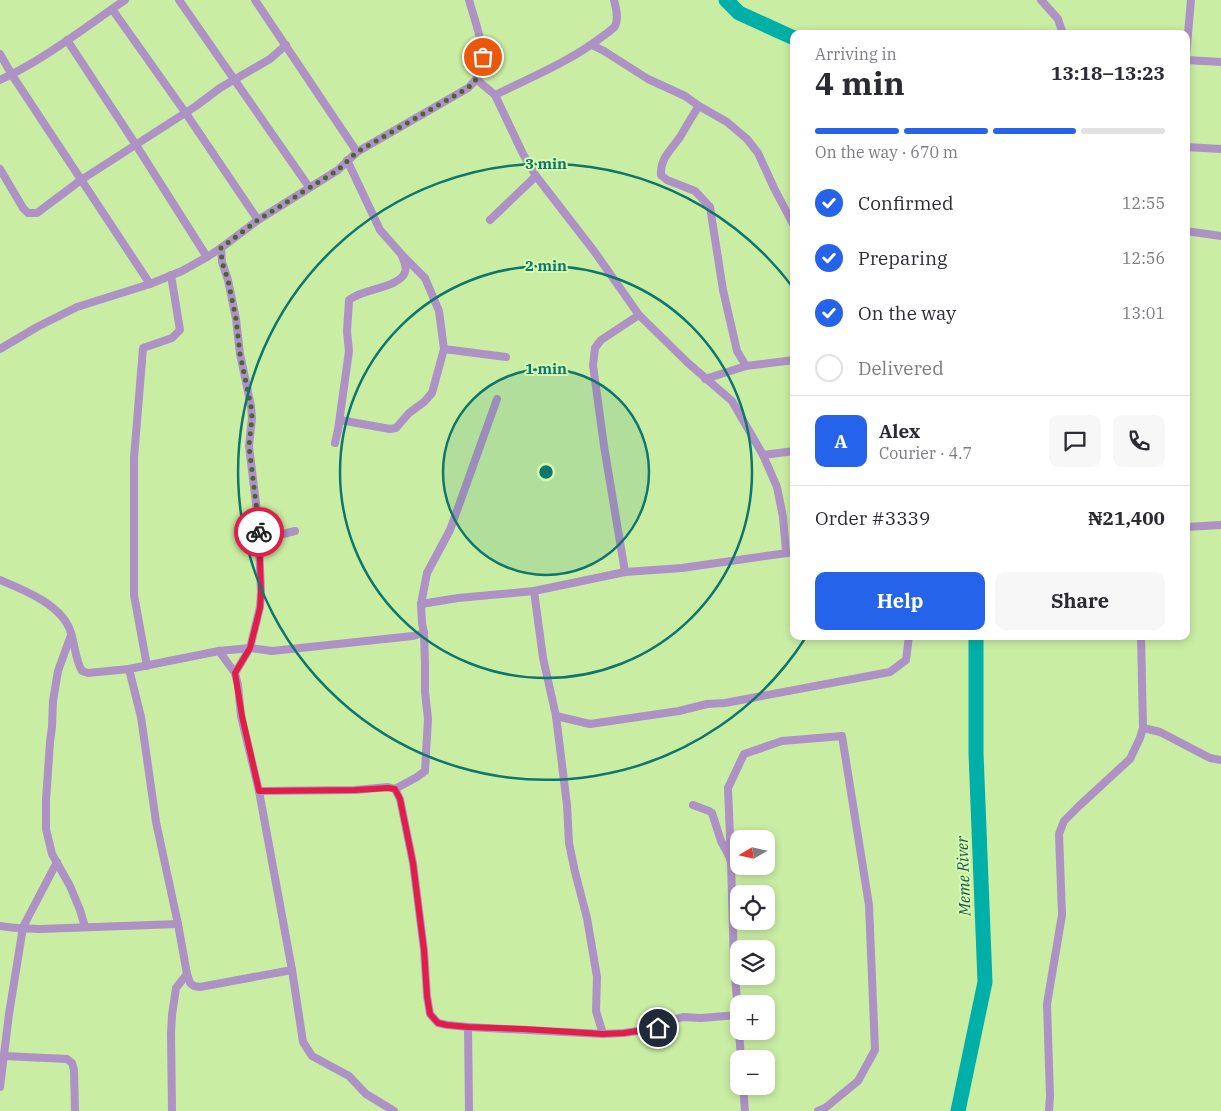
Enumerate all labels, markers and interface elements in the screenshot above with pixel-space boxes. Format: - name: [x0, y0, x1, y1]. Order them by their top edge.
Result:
- pin: [462, 36, 504, 78]
- icon: bag: [469, 43, 497, 71]
- text: Arriving in: [815, 44, 897, 64]
- text: 13:18–13:23: [1051, 61, 1165, 85]
- text: 4 min: [815, 62, 905, 104]
- text: On the way · 670 m: [815, 142, 958, 162]
- text: 3 min: [525, 154, 567, 173]
- icon: check: [815, 189, 843, 217]
- text: Confirmed: [858, 191, 953, 215]
- text: 12:55: [1122, 193, 1165, 213]
- icon: check: [815, 244, 843, 272]
- text: Preparing: [858, 246, 947, 270]
- text: 12:56: [1122, 248, 1165, 268]
- text: 2 min: [525, 256, 567, 275]
- icon: check: [815, 299, 843, 327]
- text: On the way: [858, 301, 956, 325]
- text: 13:01: [1122, 303, 1165, 323]
- text: Delivered: [858, 356, 944, 380]
- text: 1 min: [525, 359, 567, 378]
- button: chat: [1049, 415, 1101, 467]
- button: phone: [1113, 415, 1165, 467]
- text: Alex: [879, 419, 920, 443]
- text: A: [834, 429, 848, 453]
- text: Courier · 4.7: [879, 443, 972, 463]
- centre of rings: [537, 463, 555, 481]
- text: Order #3339: [815, 506, 930, 530]
- text: ₦21,400: [1088, 506, 1165, 530]
- courier: [234, 507, 284, 557]
- icon: bike: [245, 518, 273, 546]
- button: Help: [815, 572, 985, 630]
- button: Share: [995, 572, 1165, 630]
- north arrow: [730, 830, 775, 875]
- map controls: [730, 830, 775, 1095]
- water label: Meme River: [952, 835, 974, 917]
- button: locate: [730, 885, 775, 930]
- button: layers: [730, 940, 775, 985]
- button: +: [730, 995, 775, 1040]
- pin: [637, 1007, 679, 1049]
- icon: home: [644, 1014, 672, 1042]
- button: −: [730, 1050, 775, 1095]

